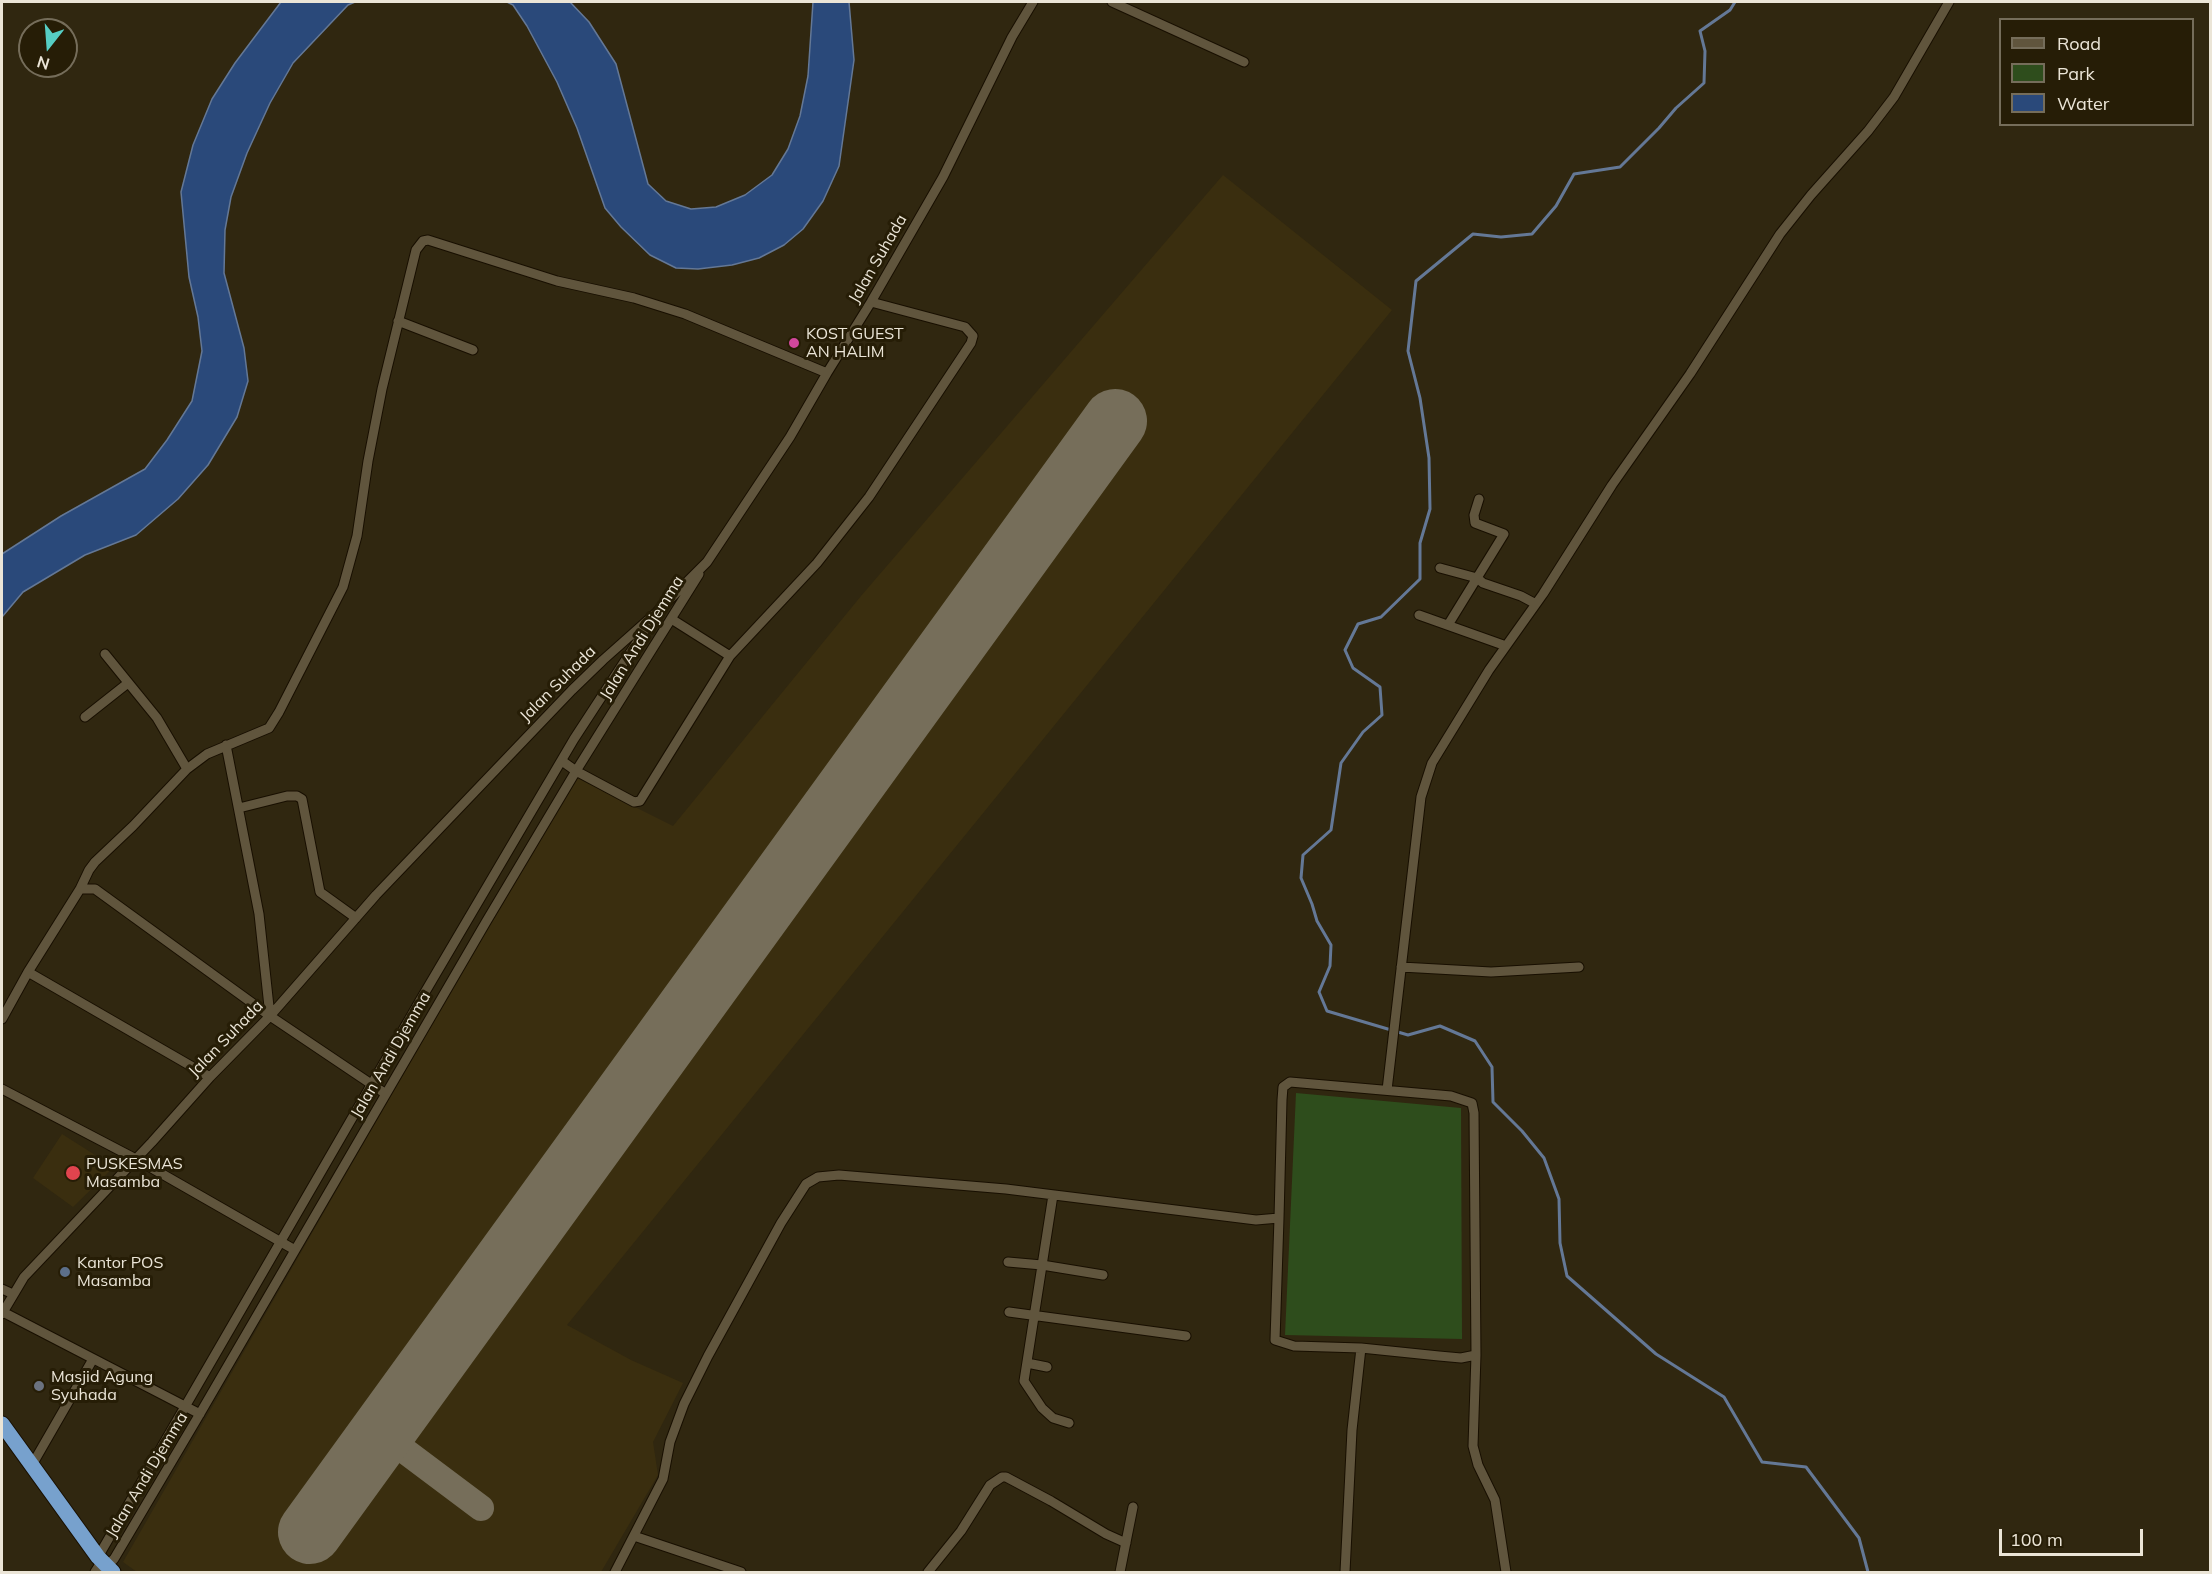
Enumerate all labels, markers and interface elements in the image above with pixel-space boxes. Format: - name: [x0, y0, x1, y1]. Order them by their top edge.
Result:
- north arrow: [18, 18, 78, 78]
- legend: [1999, 18, 2194, 126]
- text: Road: [2057, 32, 2101, 55]
- text: N: [35, 52, 52, 75]
- text: Park: [2057, 62, 2095, 85]
- text: Water: [2057, 92, 2109, 115]
- street label: Jalan Suhada: [845, 211, 911, 307]
- place label: KOST GUEST AN HALIM: [806, 324, 904, 362]
- marker: KOST GUEST AN HALIM: [787, 336, 801, 350]
- street label: Jalan Andi Djemma: [596, 572, 688, 704]
- street label: Jalan Suhada: [516, 642, 600, 726]
- street label: Jalan Andi Djemma: [347, 988, 435, 1122]
- street label: Jalan Suhada: [185, 997, 267, 1081]
- place label: PUSKESMAS Masamba: [86, 1154, 183, 1192]
- marker: PUSKESMAS Masamba: [64, 1164, 82, 1182]
- place label: Kantor POS Masamba: [77, 1253, 163, 1291]
- marker: Kantor POS Masamba: [58, 1265, 72, 1279]
- place label: Masjid Agung Syuhada: [51, 1367, 153, 1405]
- marker: Masjid Agung Syuhada: [32, 1379, 46, 1393]
- street label: Jalan Andi Djemma: [102, 1409, 192, 1541]
- scale bar: [2002, 1517, 2146, 1555]
- text: 100 m: [2010, 1528, 2063, 1551]

